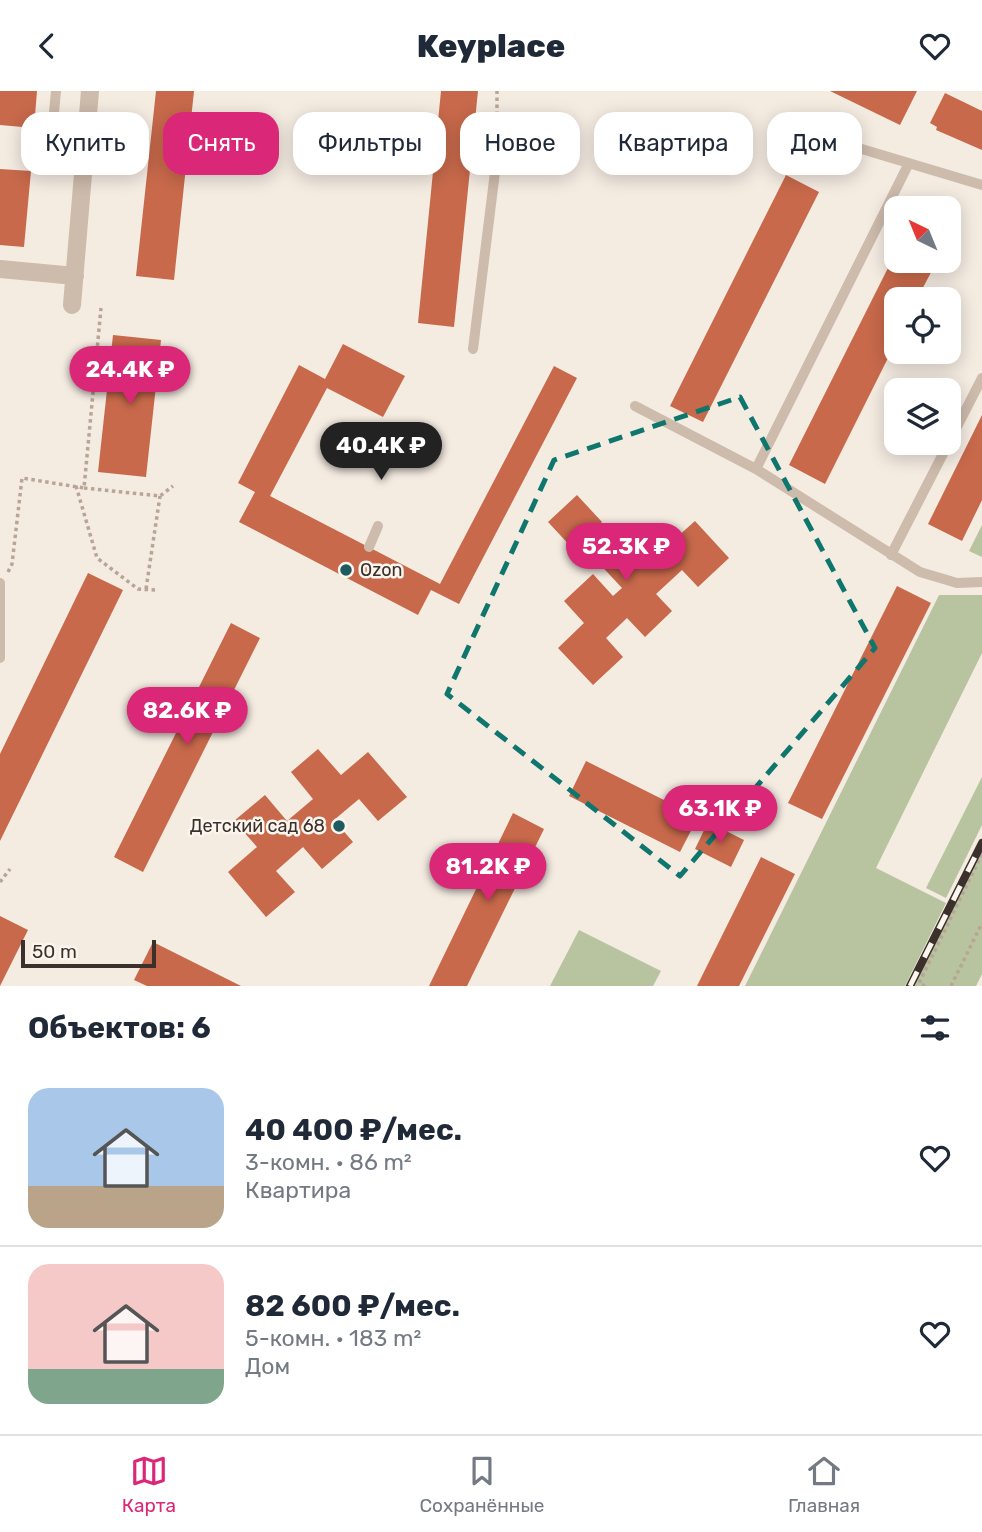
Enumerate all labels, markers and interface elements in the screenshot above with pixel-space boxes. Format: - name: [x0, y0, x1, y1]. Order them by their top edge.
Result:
- icon: back: [28, 27, 66, 65]
- text: Keyplace: [417, 27, 565, 65]
- icon: heart: [916, 27, 954, 65]
- chip: Купить: [21, 112, 149, 175]
- chip: Снять: [163, 112, 279, 175]
- chip: Фильтры: [293, 112, 446, 175]
- chip: Новое: [460, 112, 580, 175]
- chip: Квартира: [594, 112, 753, 175]
- chip: Дом: [767, 112, 862, 175]
- north arrow: [884, 196, 961, 273]
- map controls: [884, 196, 961, 455]
- button: locate: [884, 287, 961, 364]
- pin: 24.4K ₽: [65, 347, 195, 406]
- text: 24.4K ₽: [85, 355, 175, 383]
- button: layers: [884, 378, 961, 455]
- pin: 40.4K ₽: [316, 423, 446, 482]
- text: 40.4K ₽: [336, 431, 426, 459]
- pin: 52.3K ₽: [561, 524, 691, 583]
- text: 52.3K ₽: [582, 532, 670, 560]
- place label: Ozon: [360, 559, 402, 581]
- marker: Ozon: [338, 562, 354, 578]
- pin: 82.6K ₽: [122, 687, 252, 747]
- text: 82.6K ₽: [143, 696, 231, 724]
- pin: 63.1K ₽: [655, 785, 785, 845]
- text: 63.1K ₽: [678, 794, 762, 822]
- place label: Детский сад 68: [190, 815, 325, 837]
- marker: Детский сад 68: [331, 818, 347, 834]
- pin: 81.2K ₽: [423, 843, 553, 903]
- text: 81.2K ₽: [445, 852, 531, 880]
- scale bar: [21, 937, 156, 969]
- text: 50 m: [32, 940, 77, 963]
- icon: filters: [916, 1009, 954, 1047]
- text: Объектов: 6: [28, 1010, 211, 1046]
- text: 40 400 ₽/мес.: [245, 1112, 462, 1148]
- icon: home: [84, 1116, 168, 1200]
- icon: heart: [916, 1139, 954, 1177]
- text: 3-комн. · 86 m²: [245, 1148, 412, 1176]
- text: Квартира: [245, 1176, 351, 1204]
- text: 82 600 ₽/мес.: [245, 1288, 460, 1324]
- icon: home: [84, 1292, 168, 1376]
- icon: heart: [916, 1315, 954, 1353]
- text: 5-комн. · 183 m²: [245, 1324, 421, 1352]
- text: Дом: [245, 1352, 290, 1380]
- tab: Карта: [122, 1452, 176, 1517]
- tab: Сохранённые: [419, 1452, 544, 1517]
- tab: Главная: [788, 1452, 860, 1517]

